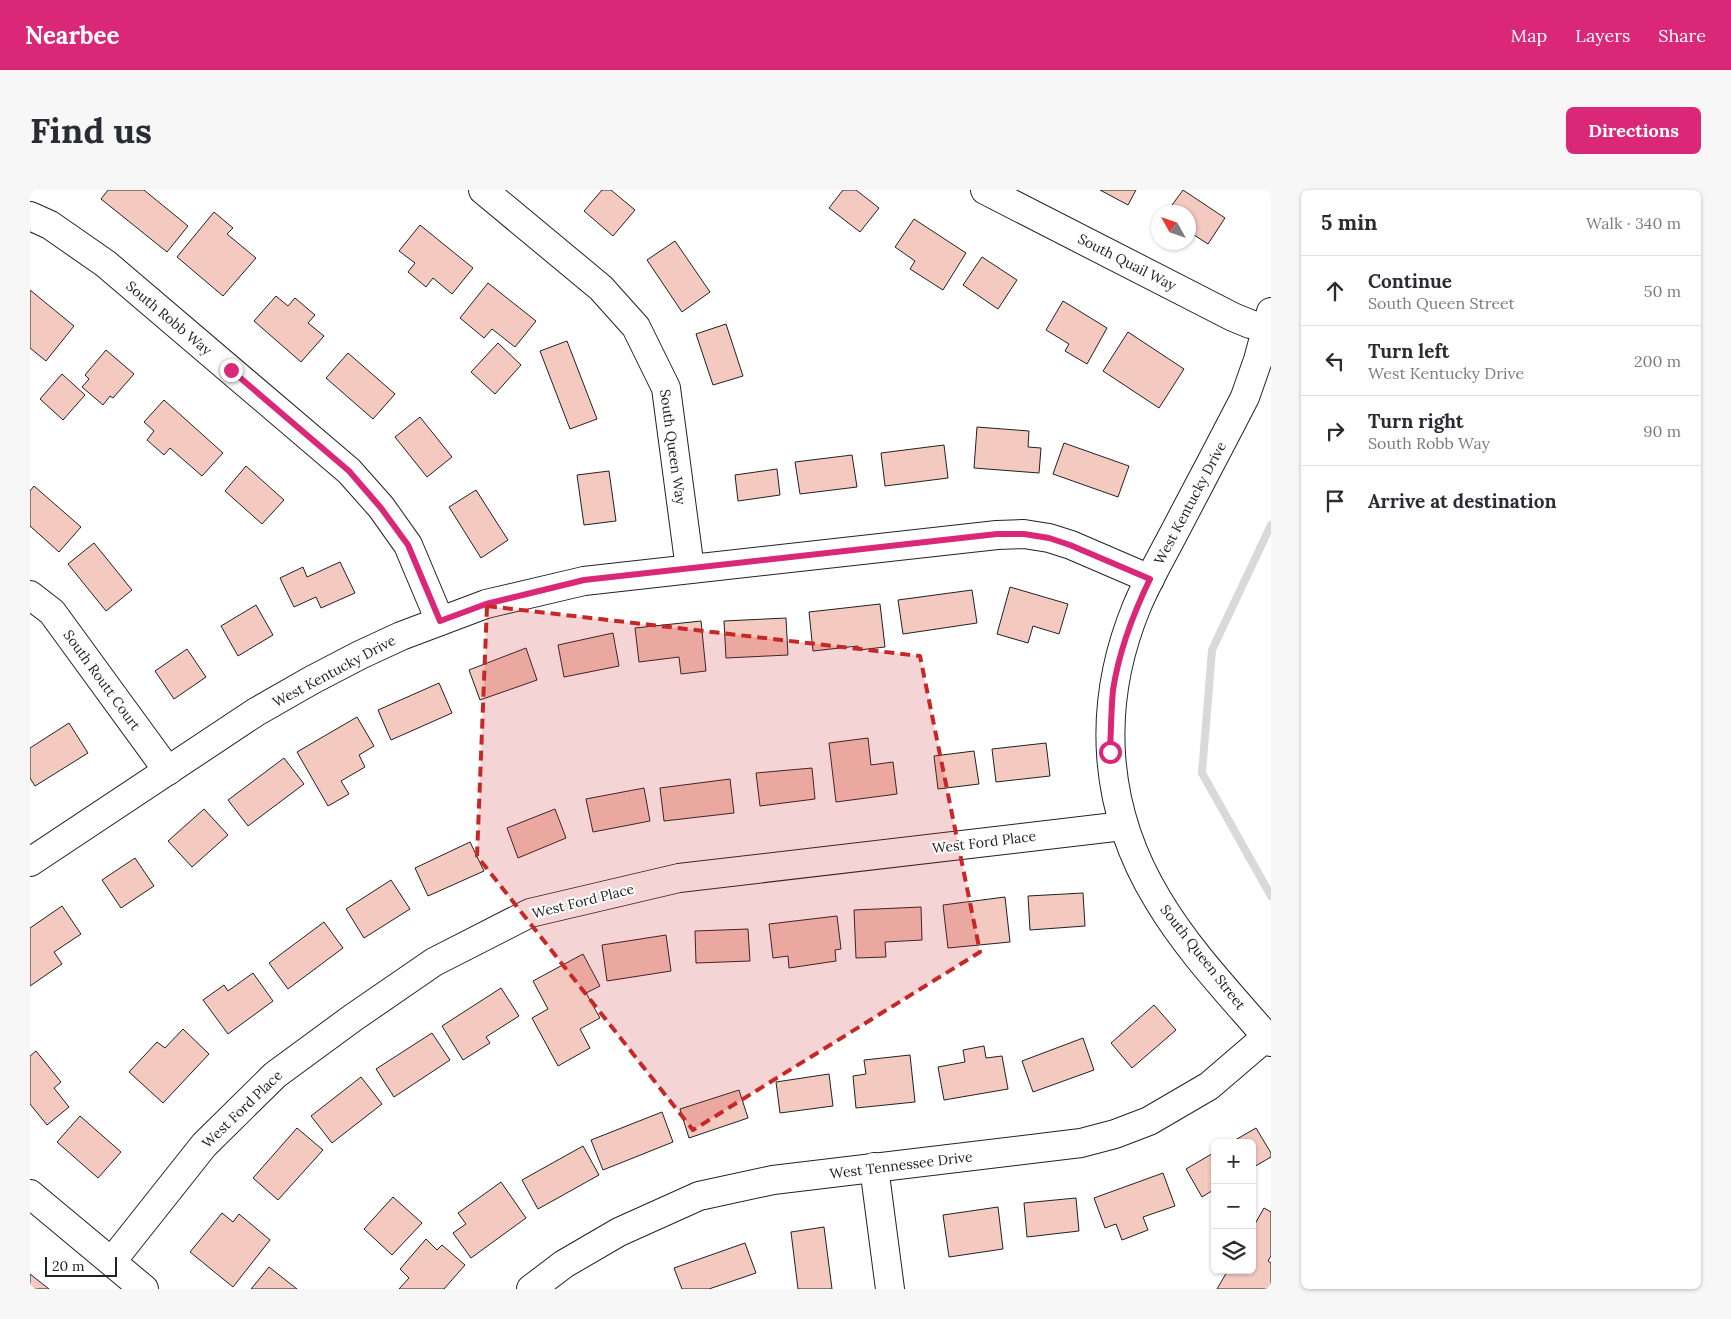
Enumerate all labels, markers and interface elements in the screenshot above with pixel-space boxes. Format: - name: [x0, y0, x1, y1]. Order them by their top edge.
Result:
- text: Nearbee: [25, 20, 119, 51]
- text: Map: [1511, 24, 1547, 47]
- text: Layers: [1575, 24, 1630, 47]
- text: Share: [1658, 24, 1706, 47]
- button: Directions: [1566, 107, 1701, 154]
- text: Find us: [30, 108, 152, 153]
- north arrow: [1151, 205, 1196, 250]
- text: 5 min: [1321, 209, 1377, 236]
- text: Walk · 340 m: [1586, 213, 1681, 233]
- street label: South Quail Way: [1075, 229, 1180, 295]
- text: Continue: [1368, 269, 1452, 293]
- street label: South Robb Way: [122, 277, 216, 360]
- icon: ahead: [1321, 277, 1349, 305]
- text: 50 m: [1644, 281, 1681, 301]
- text: South Queen Street: [1368, 293, 1515, 313]
- text: Turn left: [1368, 339, 1449, 363]
- icon: left: [1321, 347, 1349, 375]
- text: 200 m: [1634, 351, 1681, 371]
- route end: [220, 359, 243, 382]
- text: West Kentucky Drive: [1368, 363, 1524, 383]
- street label: South Queen Way: [656, 388, 690, 507]
- text: Turn right: [1368, 409, 1464, 433]
- icon: right: [1321, 417, 1349, 445]
- text: 90 m: [1643, 421, 1681, 441]
- text: South Robb Way: [1368, 433, 1490, 453]
- street label: West Kentucky Drive: [1150, 438, 1230, 568]
- icon: arrive: [1321, 487, 1349, 515]
- text: Arrive at destination: [1368, 489, 1557, 513]
- street label: South Routt Court: [60, 626, 145, 734]
- street label: West Kentucky Drive: [269, 631, 399, 711]
- route start: [1099, 741, 1122, 764]
- street label: West Ford Place: [931, 827, 1037, 857]
- street label: West Ford Place: [530, 880, 636, 922]
- street label: South Queen Street: [1156, 901, 1250, 1014]
- street label: West Ford Place: [198, 1066, 286, 1152]
- map controls: [1211, 1139, 1256, 1274]
- button: +: [1211, 1139, 1256, 1184]
- street label: West Tennessee Drive: [829, 1147, 974, 1183]
- button: −: [1211, 1184, 1256, 1229]
- button: layers: [1211, 1229, 1256, 1274]
- scale bar: [45, 1254, 118, 1277]
- text: 20 m: [52, 1257, 84, 1275]

